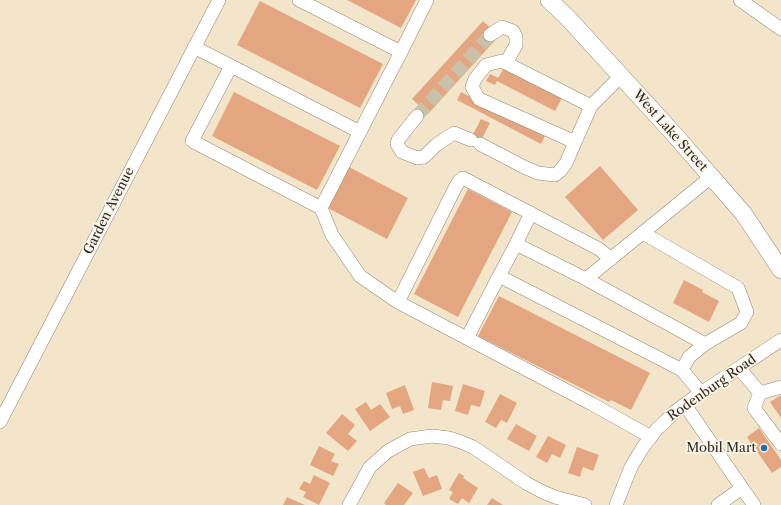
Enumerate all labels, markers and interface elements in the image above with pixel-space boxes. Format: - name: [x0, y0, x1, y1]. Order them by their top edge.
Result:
- street label: West Lake Street: [629, 87, 711, 175]
- street label: Garden Avenue: [80, 165, 138, 257]
- street label: Rodenburg Road: [665, 352, 759, 424]
- place label: Mobil Mart: [686, 440, 756, 456]
- marker: Mobil Mart: [759, 443, 769, 453]

